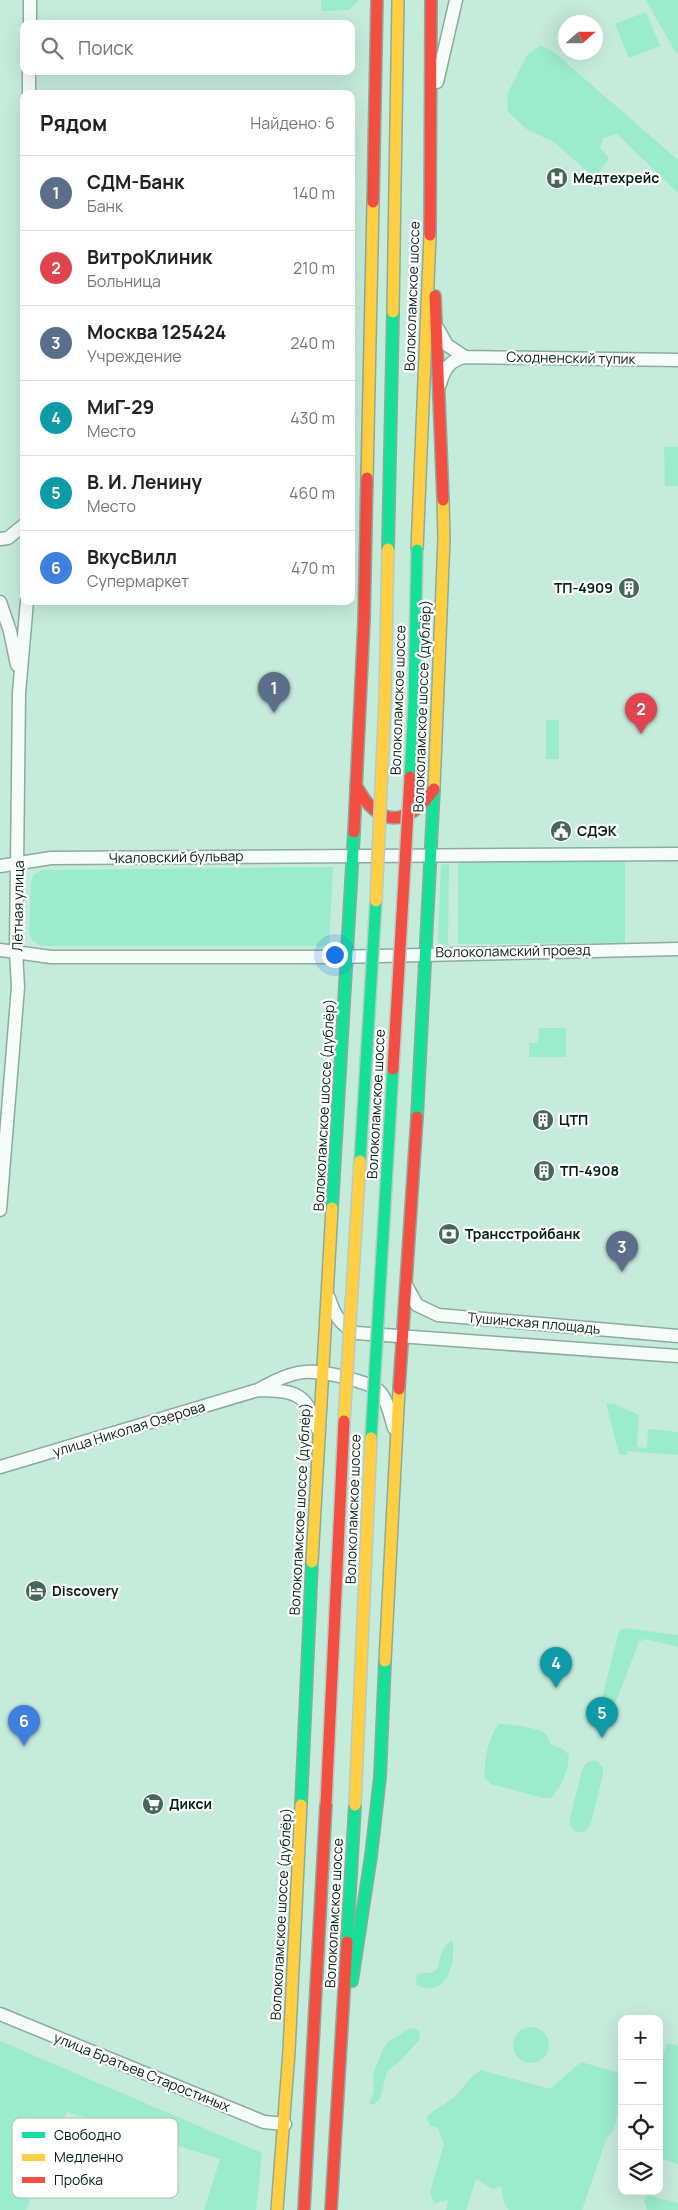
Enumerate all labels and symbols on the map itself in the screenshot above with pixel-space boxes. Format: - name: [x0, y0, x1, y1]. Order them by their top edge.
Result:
- north arrow: [558, 15, 603, 60]
- hospital icon: Медтехрейс: [545, 166, 569, 190]
- place label: Медтехрейс: [573, 168, 659, 187]
- street label: Волоколамское шоссе: [399, 221, 424, 371]
- street label: Сходненский тупик: [506, 347, 637, 368]
- building icon: ТП-4909: [617, 576, 641, 600]
- place label: ТП-4909: [554, 578, 613, 597]
- street label: Волоколамское шоссе (дублёр): [408, 599, 435, 813]
- street label: Волоколамское шоссе: [385, 625, 410, 775]
- pin: 1: [258, 672, 290, 713]
- pin: 2: [625, 693, 657, 734]
- public building icon: СДЭК: [549, 819, 573, 843]
- place label: СДЭК: [577, 821, 618, 840]
- street label: Чкаловский бульвар: [108, 846, 244, 867]
- street label: Лётная улица: [7, 860, 28, 952]
- street label: Волоколамский проезд: [435, 940, 591, 961]
- your location: [322, 942, 348, 968]
- street label: Волоколамское шоссе (дублёр): [308, 998, 339, 1212]
- street label: Волоколамское шоссе: [362, 1029, 389, 1179]
- building icon: ЦТП: [531, 1108, 555, 1132]
- place label: ЦТП: [559, 1110, 588, 1129]
- building icon: ТП-4908: [532, 1159, 556, 1183]
- place label: ТП-4908: [560, 1161, 619, 1180]
- bank icon: Трансстройбанк: [437, 1222, 461, 1246]
- place label: Трансстройбанк: [465, 1224, 580, 1243]
- pin: 3: [606, 1231, 638, 1272]
- street label: Тушинская площадь: [467, 1307, 601, 1338]
- street label: улица Николая Озерова: [50, 1396, 207, 1461]
- street label: Волоколамское шоссе (дублёр): [284, 1402, 315, 1616]
- street label: Волоколамское шоссе: [340, 1434, 365, 1584]
- hotel icon: Discovery: [24, 1579, 48, 1603]
- place label: Discovery: [52, 1581, 119, 1600]
- pin: 4: [540, 1647, 572, 1688]
- pin: 5: [586, 1697, 618, 1738]
- pin: 6: [8, 1705, 40, 1746]
- supermarket icon: Дикси: [141, 1792, 165, 1816]
- place label: Дикси: [169, 1794, 212, 1813]
- street label: Волоколамское шоссе (дублёр): [265, 1807, 296, 2021]
- street label: Волоколамское шоссе: [320, 1838, 347, 1988]
- street label: улица Братьев Старостиных: [51, 2027, 234, 2116]
- legend: [12, 2118, 178, 2198]
- text: Свободно: [54, 2125, 121, 2144]
- text: Медленно: [54, 2147, 123, 2166]
- text: Пробка: [54, 2170, 103, 2189]

